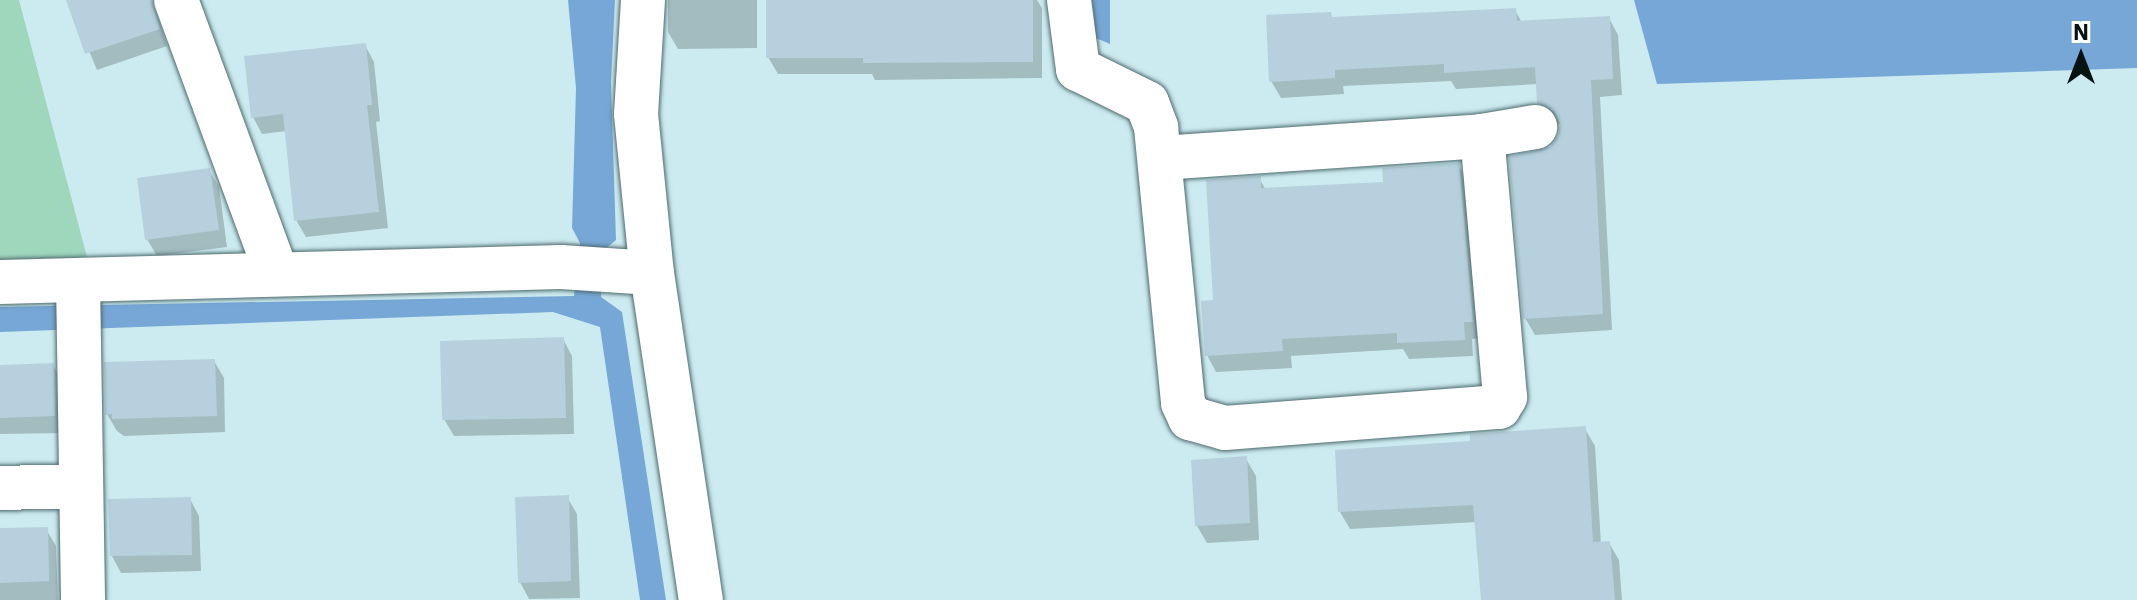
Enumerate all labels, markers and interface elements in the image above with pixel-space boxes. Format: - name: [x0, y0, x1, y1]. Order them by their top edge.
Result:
- north arrow: [2041, 16, 2121, 96]
- text: N: [2073, 17, 2089, 46]

